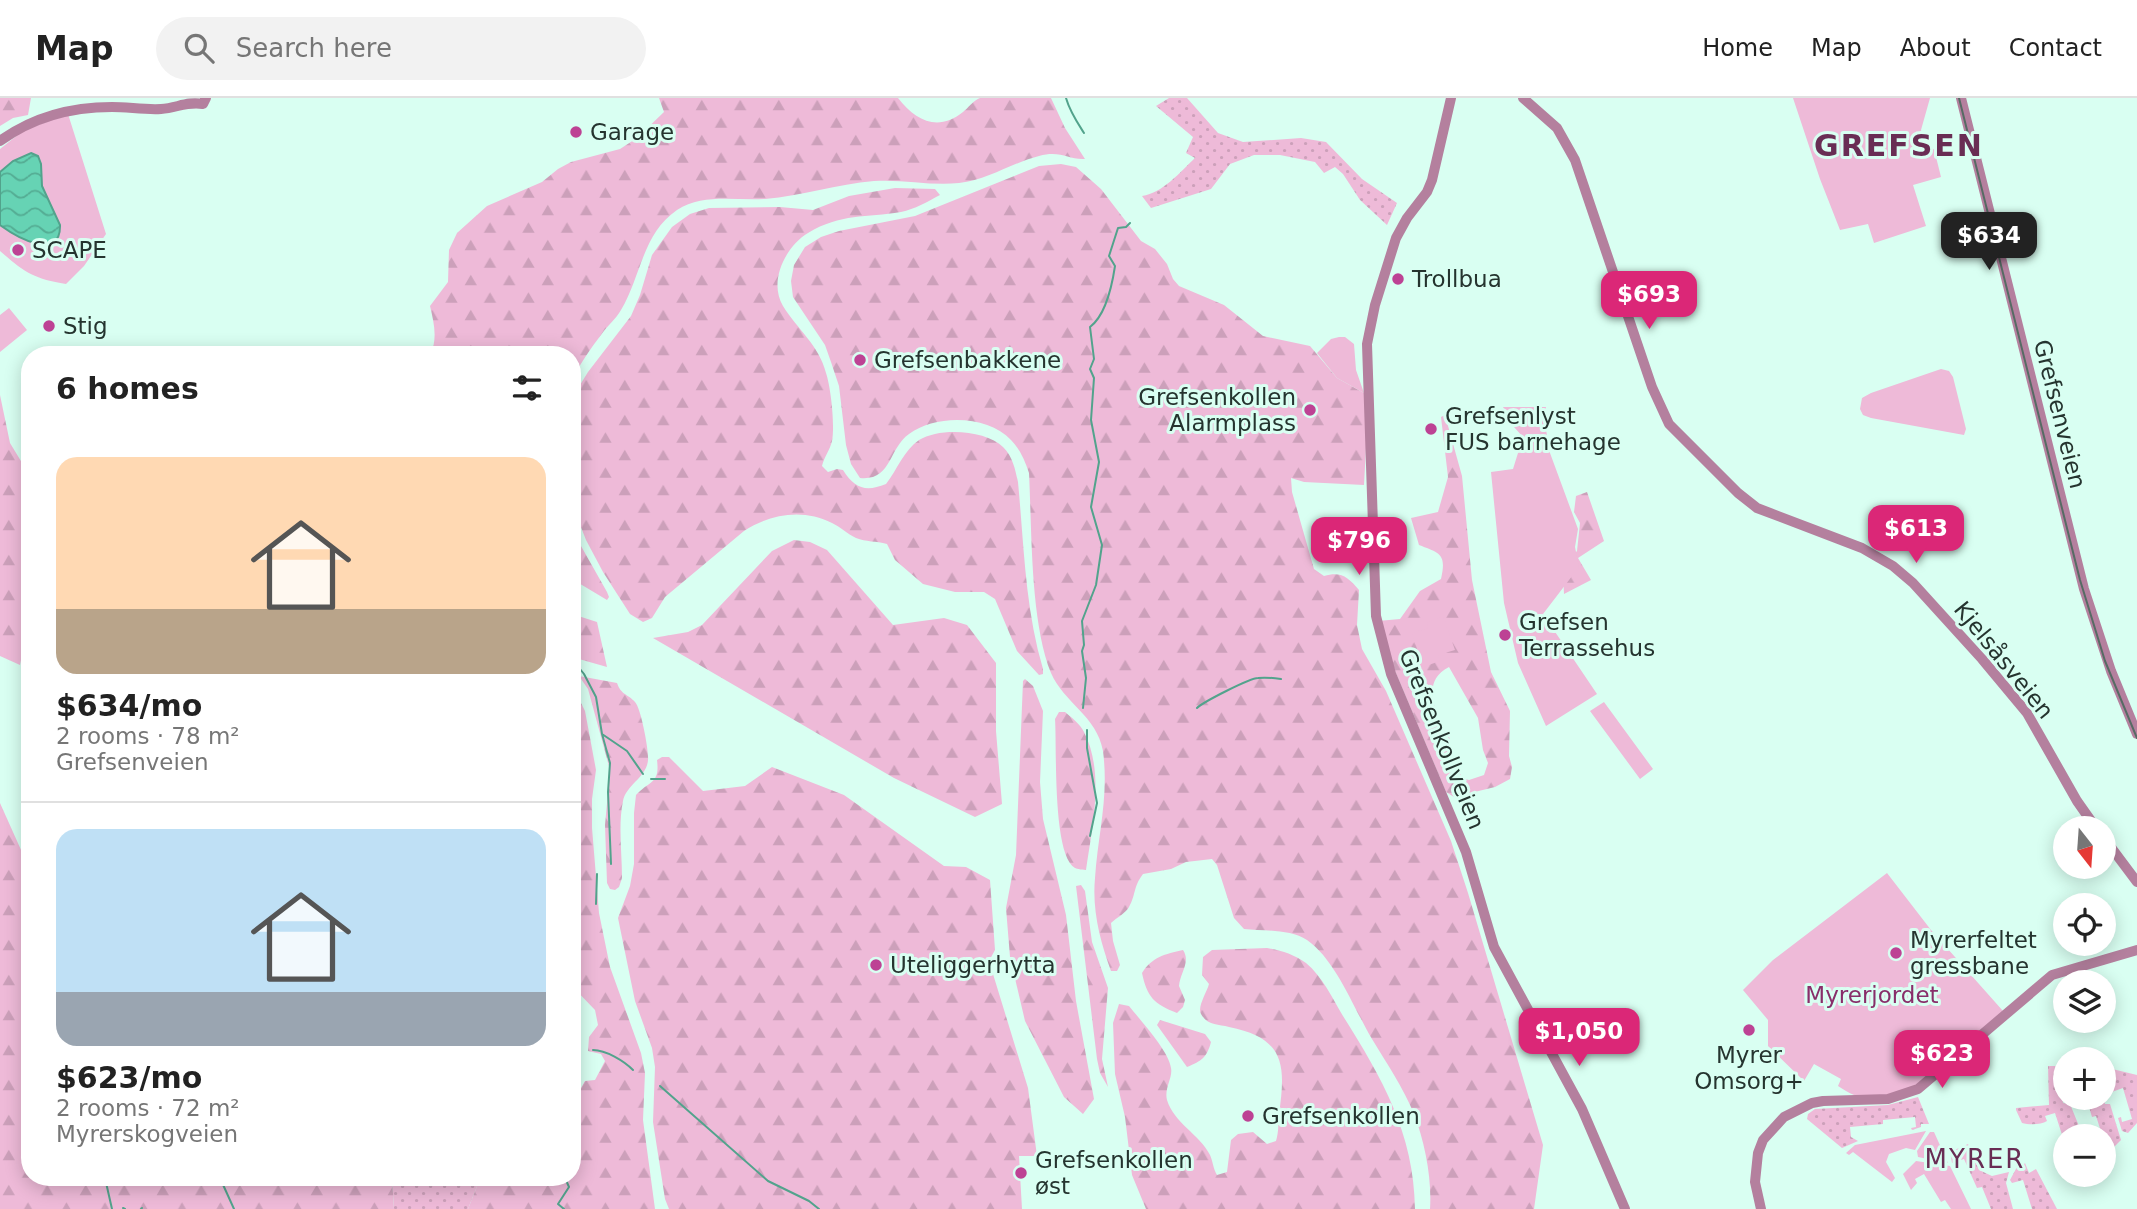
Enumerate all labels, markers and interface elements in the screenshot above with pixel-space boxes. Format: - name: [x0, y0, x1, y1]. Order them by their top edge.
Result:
- search box: [156, 17, 646, 80]
- text: Map: [35, 29, 114, 68]
- icon: search: [180, 29, 218, 67]
- text: Search here: [236, 33, 392, 63]
- text: Home: [1702, 34, 1773, 62]
- text: Map: [1811, 34, 1862, 62]
- text: About: [1900, 34, 1971, 62]
- text: Contact: [2009, 34, 2102, 62]
- place label: Garage: [590, 119, 674, 145]
- marker: Garage: [568, 124, 584, 140]
- district label: GREFSEN: [1814, 128, 1984, 163]
- pin: $634: [1948, 212, 2030, 272]
- text: $634: [1957, 222, 2021, 248]
- place label: SCAPE: [32, 237, 107, 263]
- marker: SCAPE: [10, 242, 26, 258]
- place label: Trollbua: [1411, 266, 1502, 292]
- marker: Trollbua: [1390, 271, 1406, 287]
- pin: $693: [1608, 272, 1690, 331]
- text: $693: [1617, 281, 1681, 307]
- place label: Stig: [63, 313, 108, 339]
- marker: Stig: [41, 318, 57, 334]
- street label: Grefsenveien: [2029, 337, 2091, 491]
- place label: Grefsenbakkene: [874, 347, 1061, 373]
- marker: Grefsenbakkene: [852, 352, 868, 368]
- icon: filters: [508, 369, 546, 407]
- text: 6 homes: [56, 371, 199, 406]
- place label: Grefsenkollen Alarmplass: [1138, 384, 1296, 436]
- marker: Grefsenkollen Alarmplass: [1302, 402, 1318, 418]
- place label: Grefsenlyst FUS barnehage: [1445, 403, 1621, 455]
- marker: Grefsenlyst FUS barnehage: [1423, 421, 1439, 437]
- icon: home: [238, 502, 364, 628]
- pin: $613: [1875, 505, 1957, 565]
- text: $613: [1884, 515, 1948, 541]
- pin: $796: [1318, 518, 1400, 577]
- text: $796: [1327, 527, 1391, 553]
- street label: Kjelsåsveien: [1949, 596, 2060, 724]
- place label: Grefsen Terrassehus: [1518, 609, 1655, 661]
- marker: Grefsen Terrassehus: [1497, 627, 1513, 643]
- street label: Grefsenkollveien: [1394, 645, 1490, 833]
- text: $634/mo: [56, 688, 202, 723]
- text: 2 rooms · 78 m²: [56, 723, 240, 749]
- text: Grefsenveien: [56, 749, 209, 775]
- north arrow: [2053, 816, 2116, 878]
- map controls: [2053, 816, 2116, 1187]
- icon: home: [238, 874, 364, 1000]
- button: locate: [2053, 893, 2116, 956]
- place label: Myrerfeltet gressbane: [1910, 927, 2037, 979]
- marker: Myrerfeltet gressbane: [1888, 945, 1904, 961]
- place label: Uteliggerhytta: [890, 952, 1056, 978]
- marker: Uteliggerhytta: [868, 957, 884, 973]
- button: layers: [2053, 970, 2116, 1033]
- park label: Myrerjordet: [1805, 982, 1939, 1008]
- pin: $1,050: [1522, 1009, 1636, 1068]
- text: $1,050: [1535, 1018, 1623, 1044]
- marker: Myrer Omsorg+: [1741, 1022, 1757, 1038]
- pin: $623: [1901, 1030, 1983, 1090]
- text: $623: [1910, 1040, 1974, 1066]
- place label: Myrer Omsorg+: [1694, 1042, 1804, 1094]
- button: +: [2053, 1047, 2116, 1110]
- text: $623/mo: [56, 1060, 202, 1095]
- text: 2 rooms · 72 m²: [56, 1095, 240, 1121]
- place label: Grefsenkollen: [1262, 1103, 1420, 1129]
- marker: Grefsenkollen: [1240, 1108, 1256, 1124]
- text: Myrerskogveien: [56, 1121, 238, 1147]
- button: −: [2053, 1124, 2116, 1187]
- district label: MYRER: [1925, 1144, 2025, 1174]
- place label: Grefsenkollen øst: [1035, 1147, 1193, 1199]
- marker: Grefsenkollen øst: [1013, 1165, 1029, 1181]

